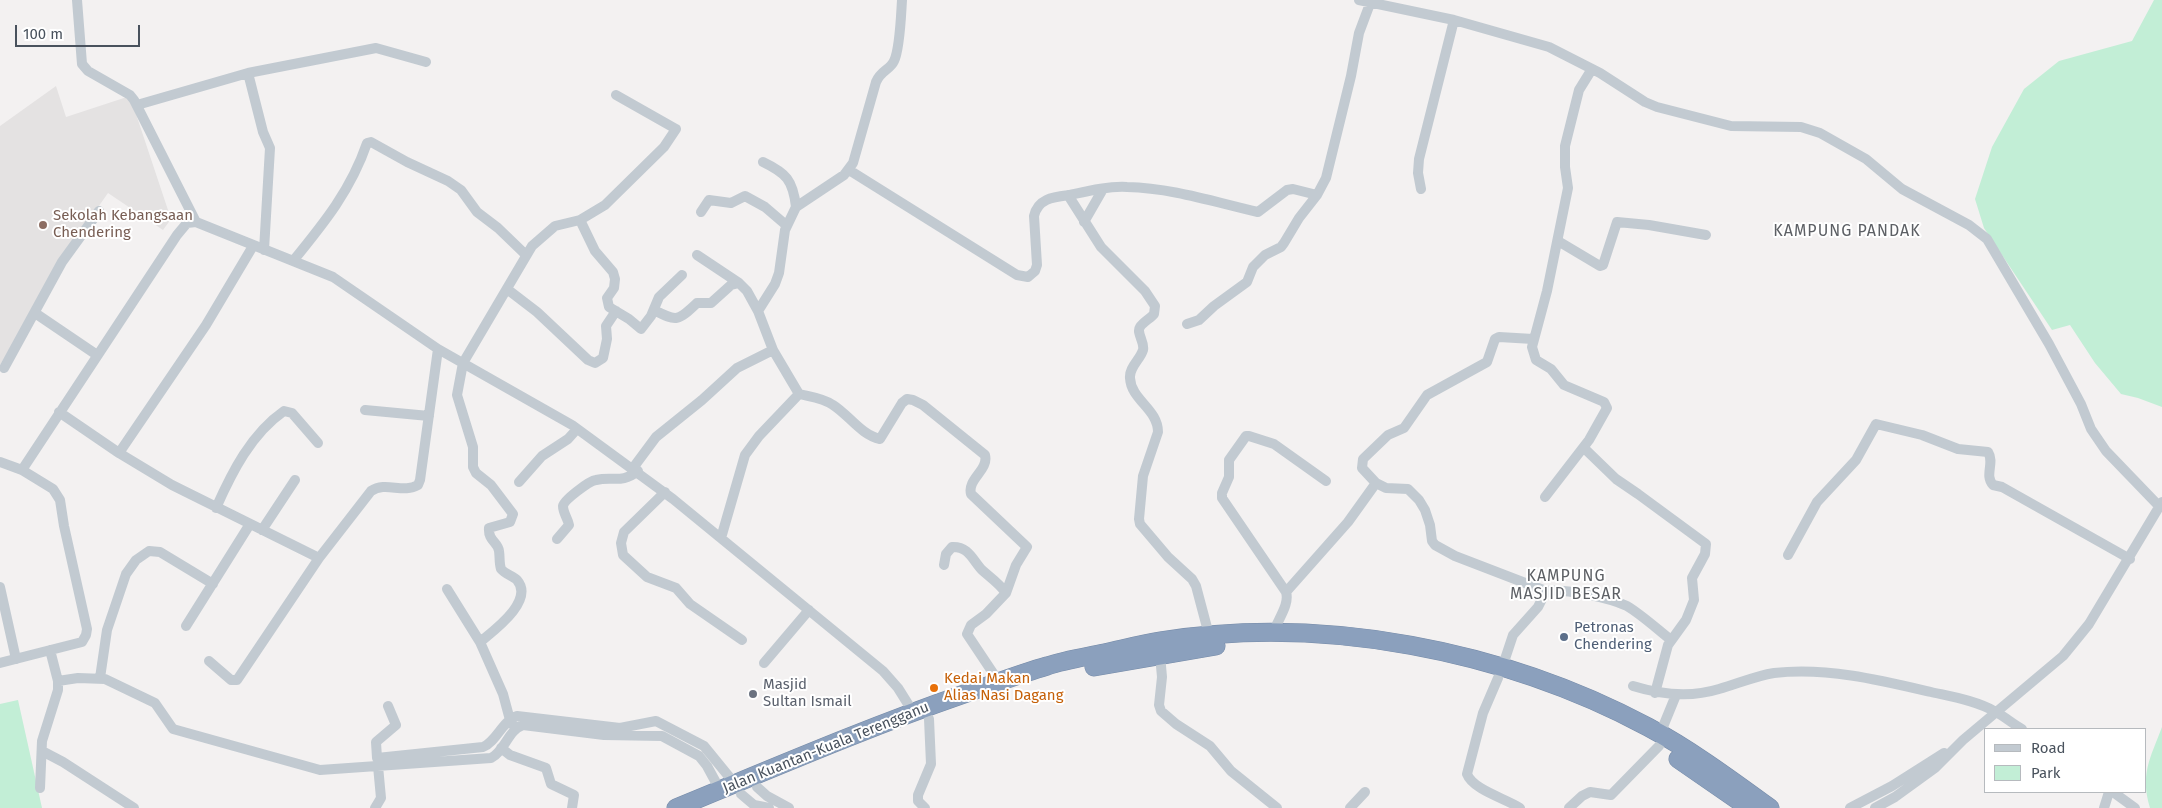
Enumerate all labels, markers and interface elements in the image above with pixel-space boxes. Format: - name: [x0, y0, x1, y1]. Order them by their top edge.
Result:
- scale bar: [18, 15, 142, 47]
- text: 100 m: [23, 25, 63, 43]
- place label: Sekolah Kebangsaan Chendering: [53, 207, 193, 242]
- marker: Sekolah Kebangsaan Chendering: [37, 219, 49, 231]
- district label: KAMPUNG PANDAK: [1772, 222, 1922, 242]
- district label: KAMPUNG MASJID BESAR: [1508, 567, 1624, 605]
- place label: Petronas Chendering: [1574, 619, 1652, 654]
- marker: Petronas Chendering: [1558, 631, 1570, 643]
- place label: Kedai Makan Alias Nasi Dagang: [944, 670, 1063, 705]
- place label: Masjid Sultan Ismail: [763, 676, 852, 711]
- marker: Kedai Makan Alias Nasi Dagang: [928, 682, 940, 694]
- marker: Masjid Sultan Ismail: [747, 688, 759, 700]
- street label: Jalan Kuantan-Kuala Terengganu: [720, 698, 932, 798]
- legend: [1984, 728, 2147, 793]
- text: Road: [2031, 739, 2066, 757]
- text: Park: [2031, 764, 2061, 782]

